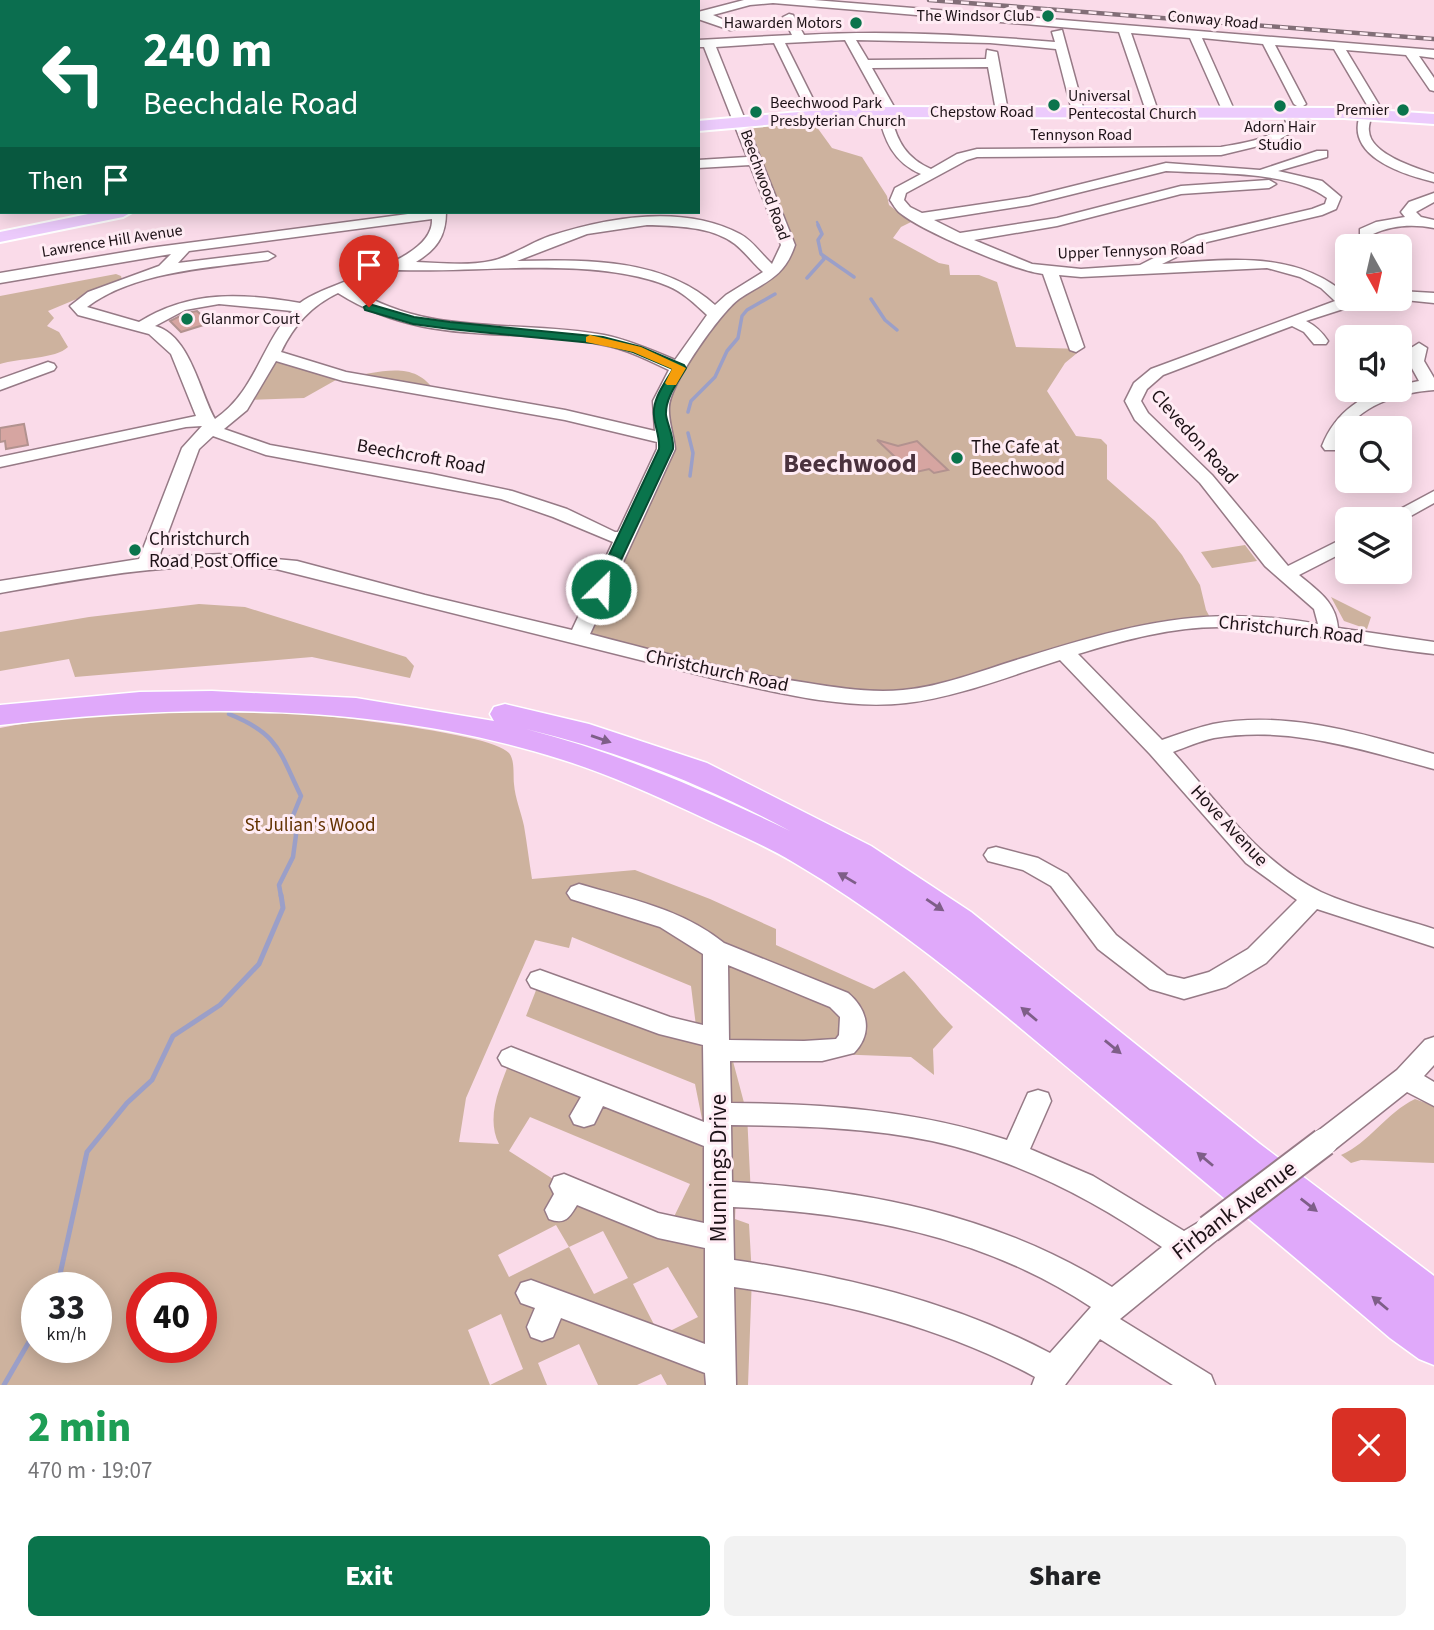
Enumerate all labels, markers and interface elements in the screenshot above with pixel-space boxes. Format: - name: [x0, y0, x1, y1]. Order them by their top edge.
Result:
- place label: The Windsor Club: [917, 5, 1034, 27]
- street label: Conway Road: [1167, 5, 1259, 35]
- marker: The Windsor Club: [1040, 8, 1056, 24]
- place label: Hawarden Motors: [724, 12, 842, 34]
- marker: Hawarden Motors: [848, 15, 864, 31]
- text: 240 m: [143, 16, 272, 86]
- icon: left: [28, 28, 119, 119]
- text: Beechdale Road: [143, 81, 359, 127]
- place label: Universal Pentecostal Church: [1068, 85, 1197, 125]
- place label: Beechwood Park Presbyterian Church: [770, 92, 906, 132]
- marker: Universal Pentecostal Church: [1046, 97, 1062, 113]
- marker: Adorn Hair Studio: [1272, 98, 1288, 114]
- place label: Premier: [1336, 99, 1389, 121]
- street label: Chepstow Road: [930, 101, 1034, 123]
- marker: Premier: [1395, 102, 1411, 118]
- marker: Beechwood Park Presbyterian Church: [748, 104, 764, 120]
- place label: Adorn Hair Studio: [1244, 116, 1316, 156]
- street label: Tennyson Road: [1030, 124, 1132, 146]
- street label: Beechwood Road: [735, 127, 795, 243]
- icon: arrive: [97, 161, 135, 199]
- text: Then: [28, 162, 83, 199]
- street label: Lawrence Hill Avenue: [40, 219, 184, 263]
- north arrow: [1335, 234, 1412, 312]
- map controls: [1335, 234, 1412, 584]
- pin: [339, 235, 399, 307]
- street label: Upper Tennyson Road: [1057, 237, 1205, 265]
- icon: arrive: [350, 246, 388, 284]
- place label: Glanmor Court: [201, 308, 301, 330]
- marker: Glanmor Court: [179, 311, 195, 327]
- button: sound: [1335, 325, 1412, 402]
- street label: Clevedon Road: [1144, 384, 1244, 490]
- button: search: [1335, 416, 1412, 493]
- street label: Beechcroft Road: [355, 432, 487, 482]
- place label: The Cafe at Beechwood: [971, 434, 1065, 483]
- district label: Beechwood: [783, 445, 917, 482]
- marker: The Cafe at Beechwood: [949, 450, 965, 466]
- button: layers: [1335, 507, 1412, 584]
- place label: Christchurch Road Post Office: [149, 526, 278, 575]
- marker: Christchurch Road Post Office: [127, 542, 143, 558]
- position arrow: [564, 552, 638, 626]
- street label: Christchurch Road: [1217, 609, 1365, 651]
- street label: Christchurch Road: [643, 643, 791, 699]
- one-way arrow: [591, 734, 612, 745]
- street label: Hove Avenue: [1184, 779, 1274, 873]
- park label: St Julian's Wood: [244, 812, 376, 839]
- one-way arrow: [837, 872, 856, 885]
- one-way arrow: [926, 898, 944, 912]
- one-way arrow: [1021, 1006, 1039, 1021]
- one-way arrow: [1104, 1039, 1121, 1054]
- street label: Munnings Drive: [702, 1094, 735, 1242]
- one-way arrow: [1196, 1151, 1214, 1166]
- street label: Firbank Avenue: [1165, 1152, 1303, 1268]
- one-way arrow: [1300, 1197, 1318, 1211]
- speed limit sign: 40: [126, 1272, 217, 1363]
- text: 33: [48, 1283, 85, 1333]
- one-way arrow: [1371, 1296, 1389, 1311]
- text: km/h: [47, 1322, 86, 1347]
- text: 2 min: [28, 1398, 131, 1458]
- button: close: [1332, 1408, 1406, 1482]
- text: 470 m · 19:07: [28, 1454, 152, 1487]
- button: Exit: [28, 1536, 710, 1616]
- button: Share: [724, 1536, 1406, 1616]

